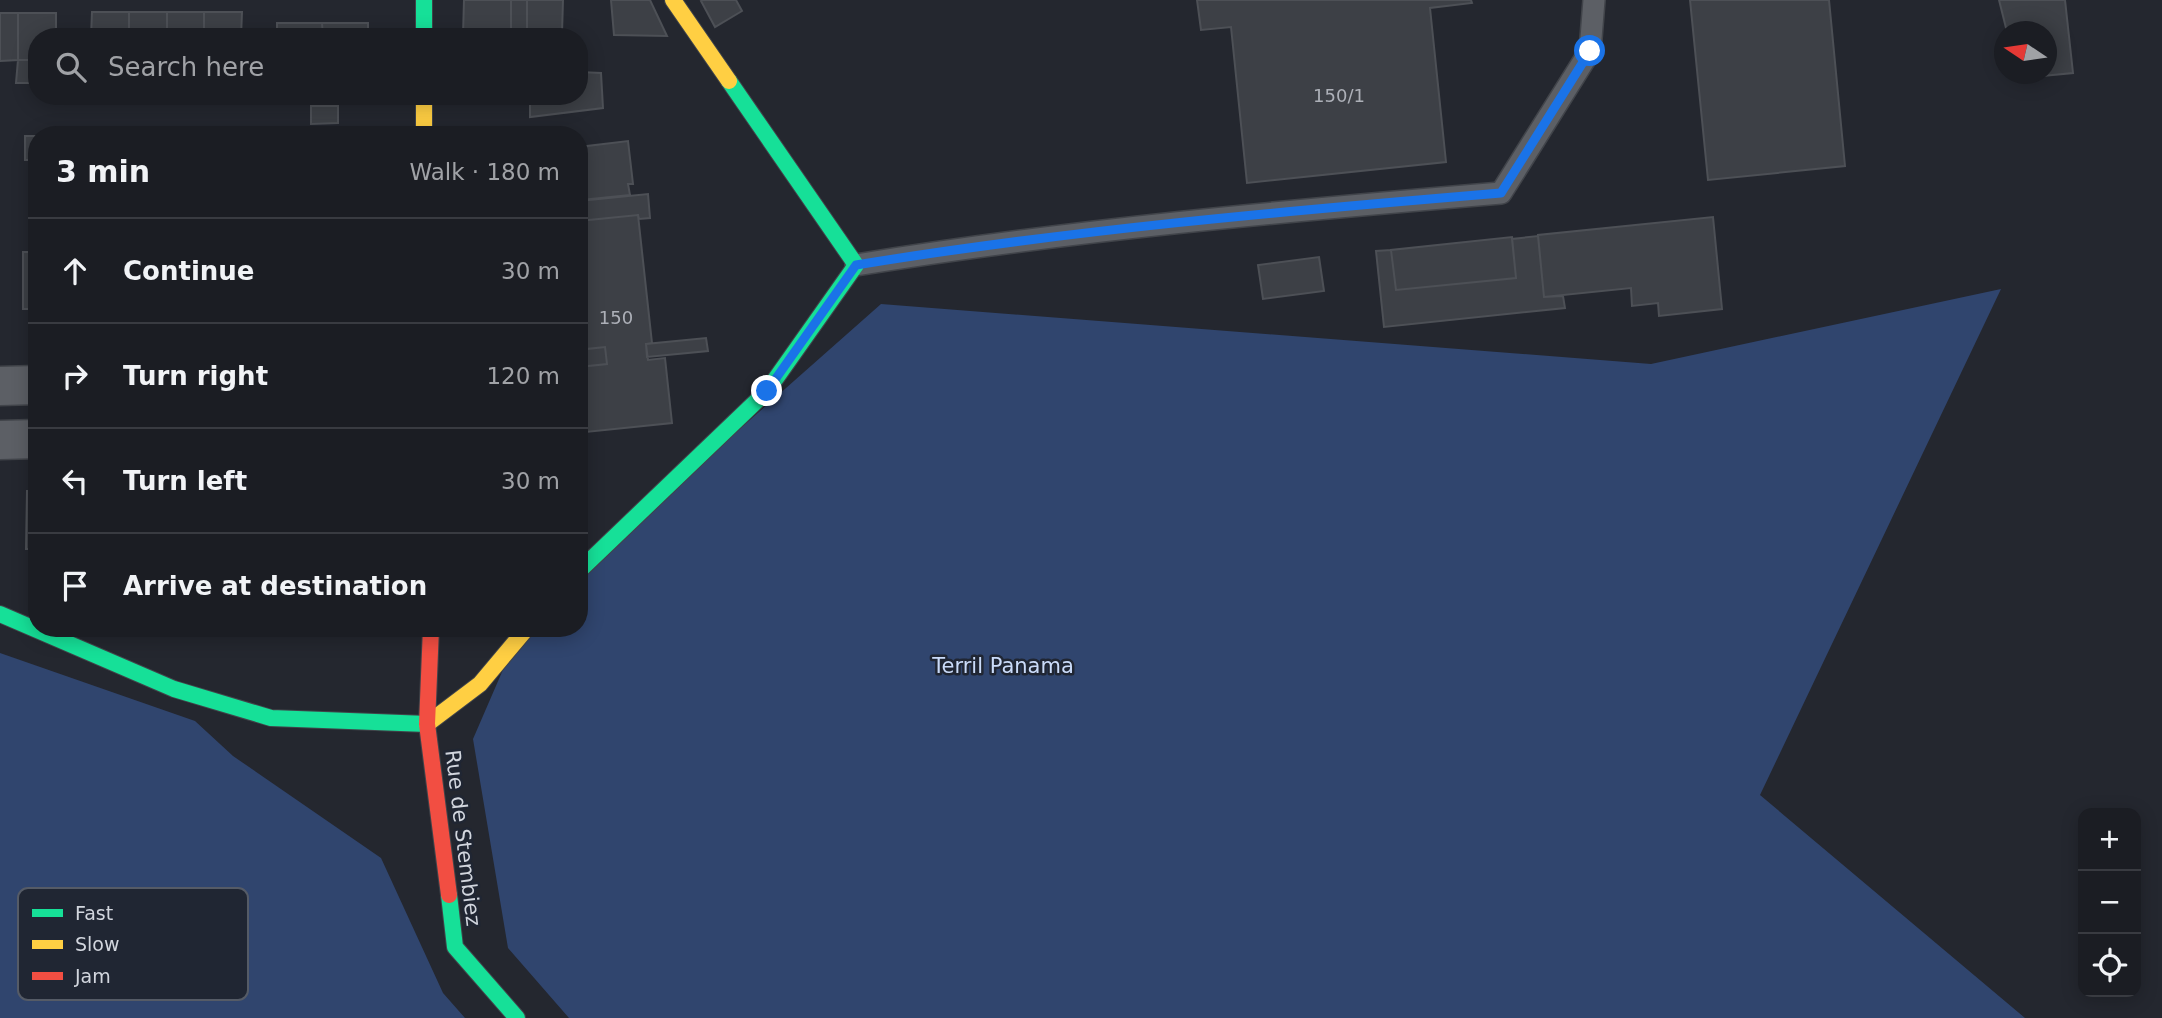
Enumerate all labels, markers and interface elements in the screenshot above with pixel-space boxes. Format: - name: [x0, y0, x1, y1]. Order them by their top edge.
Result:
- north arrow: [1994, 21, 2057, 84]
- search box: [28, 28, 588, 105]
- route start: [1574, 35, 1605, 66]
- icon: search: [52, 48, 90, 86]
- text: Search here: [108, 52, 264, 82]
- house number: 150/1: [1313, 85, 1365, 106]
- text: 3 min: [56, 154, 150, 189]
- text: Walk · 180 m: [409, 159, 560, 185]
- icon: ahead: [56, 252, 94, 290]
- text: Continue: [123, 256, 254, 286]
- text: 30 m: [501, 258, 560, 284]
- house number: 150: [599, 307, 633, 328]
- icon: right: [56, 357, 94, 395]
- text: Turn right: [123, 361, 268, 391]
- text: 120 m: [486, 363, 560, 389]
- route end: [751, 375, 782, 406]
- icon: left: [56, 462, 94, 500]
- text: Turn left: [123, 466, 247, 496]
- text: 30 m: [501, 468, 560, 494]
- icon: arrive: [56, 567, 94, 605]
- text: Arrive at destination: [123, 571, 427, 601]
- park label: Terril Panama: [931, 654, 1074, 678]
- street label: Rue de Stembiez: [440, 748, 486, 928]
- map controls: [2078, 808, 2141, 997]
- button: +: [2078, 808, 2141, 871]
- button: −: [2078, 871, 2141, 934]
- legend: [18, 888, 248, 1000]
- text: Fast: [75, 902, 113, 924]
- text: Slow: [75, 933, 120, 955]
- button: locate: [2078, 934, 2141, 997]
- text: Jam: [74, 965, 111, 987]

